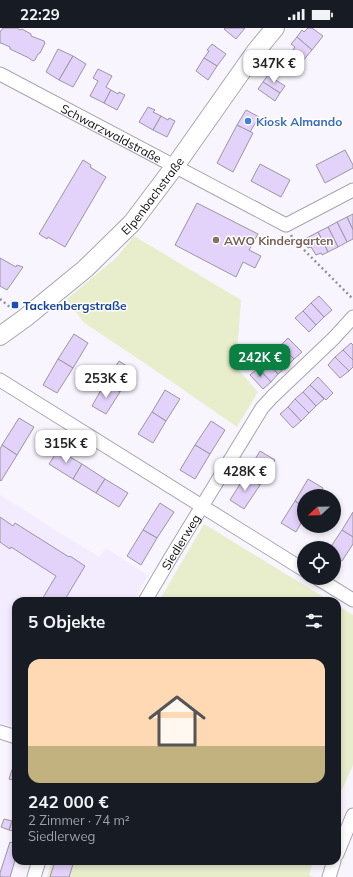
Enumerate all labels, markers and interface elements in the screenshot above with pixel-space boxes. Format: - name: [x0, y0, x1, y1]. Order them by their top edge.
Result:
- text: 22:29: [20, 5, 60, 24]
- pin: 347K €: [241, 50, 307, 84]
- text: 347K €: [252, 55, 296, 71]
- street label: Schwarzwaldstraße: [58, 100, 164, 166]
- place label: Kiosk Almando: [256, 114, 342, 129]
- marker: Kiosk Almando: [243, 116, 253, 126]
- street label: Elpenbachstraße: [117, 154, 187, 237]
- place label: AWO Kindergarten: [224, 233, 334, 248]
- marker: AWO Kindergarten: [211, 235, 221, 245]
- place label: Tackenbergstraße: [23, 298, 127, 313]
- marker: Tackenbergstraße: [10, 300, 20, 310]
- pin: 242K €: [227, 344, 293, 378]
- text: 242K €: [238, 349, 282, 365]
- pin: 253K €: [73, 365, 139, 399]
- text: 253K €: [84, 370, 128, 386]
- pin: 315K €: [33, 430, 99, 464]
- text: 315K €: [44, 435, 88, 451]
- pin: 428K €: [212, 458, 278, 492]
- text: 428K €: [223, 463, 267, 479]
- north arrow: [297, 489, 341, 533]
- map controls: [297, 489, 341, 585]
- street label: Siedlerweg: [158, 511, 203, 572]
- button: locate: [297, 541, 341, 585]
- icon: filters: [303, 610, 325, 632]
- text: 5 Objekte: [28, 611, 105, 632]
- icon: home: [141, 685, 213, 757]
- text: 242 000 €: [28, 791, 109, 812]
- text: 2 Zimmer · 74 m²: [28, 812, 130, 828]
- text: Siedlerweg: [28, 828, 95, 844]

